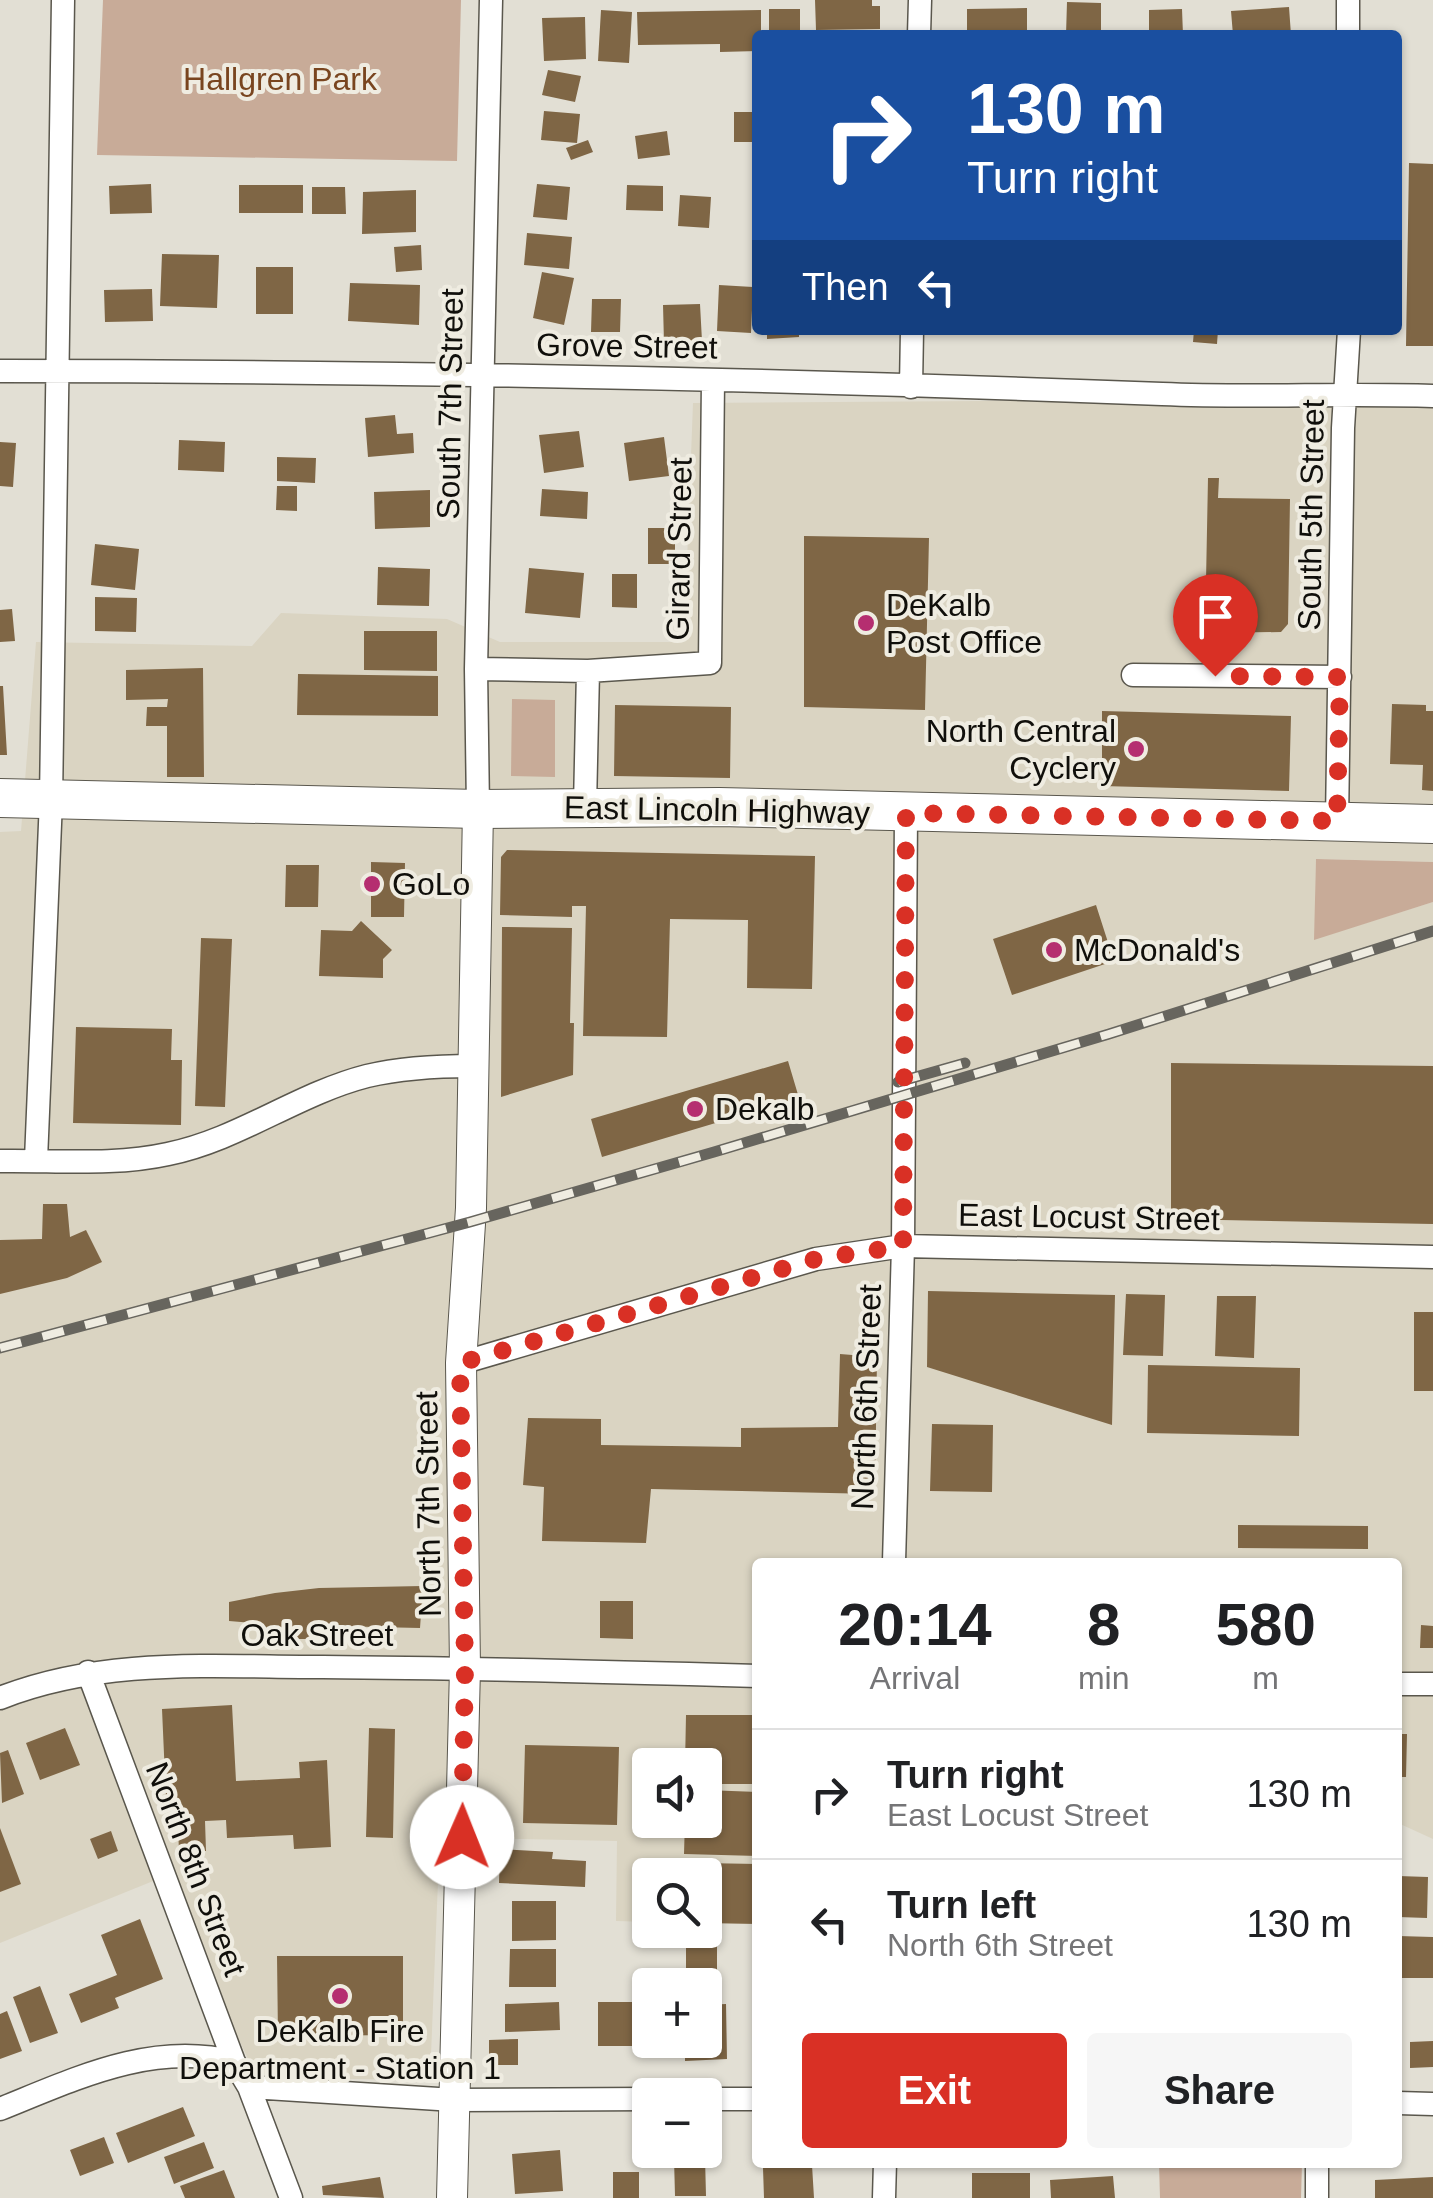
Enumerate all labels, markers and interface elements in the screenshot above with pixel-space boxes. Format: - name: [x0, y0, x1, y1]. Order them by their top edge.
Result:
- park label: Hallgren Park: [183, 61, 378, 97]
- icon: right: [802, 70, 932, 200]
- text: 130 m: [967, 70, 1165, 148]
- text: Turn right: [967, 152, 1158, 203]
- icon: left: [909, 260, 964, 315]
- text: Then: [802, 266, 889, 308]
- street label: South 7th Street: [430, 288, 470, 520]
- street label: Grove Street: [536, 326, 718, 366]
- street label: South 5th Street: [1291, 399, 1331, 631]
- street label: Girard Street: [659, 457, 699, 641]
- pin: [1173, 574, 1258, 677]
- place label: DeKalb Post Office: [886, 587, 1042, 660]
- icon: arrive: [1188, 589, 1243, 644]
- marker: DeKalb Post Office: [855, 612, 877, 634]
- place label: North Central Cyclery: [926, 713, 1116, 786]
- marker: North Central Cyclery: [1125, 738, 1147, 760]
- street label: East Lincoln Highway: [564, 789, 870, 831]
- place label: GoLo: [392, 866, 470, 902]
- marker: GoLo: [361, 873, 383, 895]
- place label: McDonald's: [1074, 932, 1240, 968]
- marker: McDonald's: [1043, 939, 1065, 961]
- place label: Dekalb: [715, 1091, 815, 1127]
- marker: Dekalb: [684, 1098, 706, 1120]
- street label: East Locust Street: [958, 1197, 1220, 1237]
- street label: North 6th Street: [844, 1283, 888, 1511]
- street label: North 7th Street: [408, 1391, 448, 1617]
- text: 20:14: [838, 1591, 992, 1658]
- text: 8: [1087, 1591, 1120, 1658]
- text: 580: [1216, 1591, 1316, 1658]
- street label: Oak Street: [241, 1617, 394, 1653]
- text: Arrival: [870, 1660, 960, 1696]
- text: min: [1078, 1660, 1129, 1696]
- text: m: [1252, 1660, 1279, 1696]
- map controls: [632, 1748, 722, 2168]
- button: sound: [632, 1748, 722, 1838]
- text: Turn right: [887, 1754, 1064, 1796]
- street label: North 8th Street: [139, 1757, 253, 1981]
- icon: right: [802, 1767, 857, 1822]
- text: 130 m: [1246, 1773, 1352, 1815]
- position arrow: [410, 1785, 514, 1889]
- text: East Locust Street: [887, 1797, 1148, 1833]
- button: search: [632, 1858, 722, 1948]
- text: Turn left: [887, 1884, 1036, 1926]
- icon: left: [802, 1897, 857, 1952]
- text: 130 m: [1246, 1903, 1352, 1945]
- text: North 6th Street: [887, 1927, 1113, 1963]
- button: +: [632, 1968, 722, 2058]
- marker: DeKalb Fire Department - Station 1: [329, 1985, 351, 2007]
- place label: DeKalb Fire Department - Station 1: [179, 2013, 501, 2086]
- button: Exit: [802, 2033, 1067, 2148]
- button: Share: [1087, 2033, 1352, 2148]
- button: −: [632, 2078, 722, 2168]

